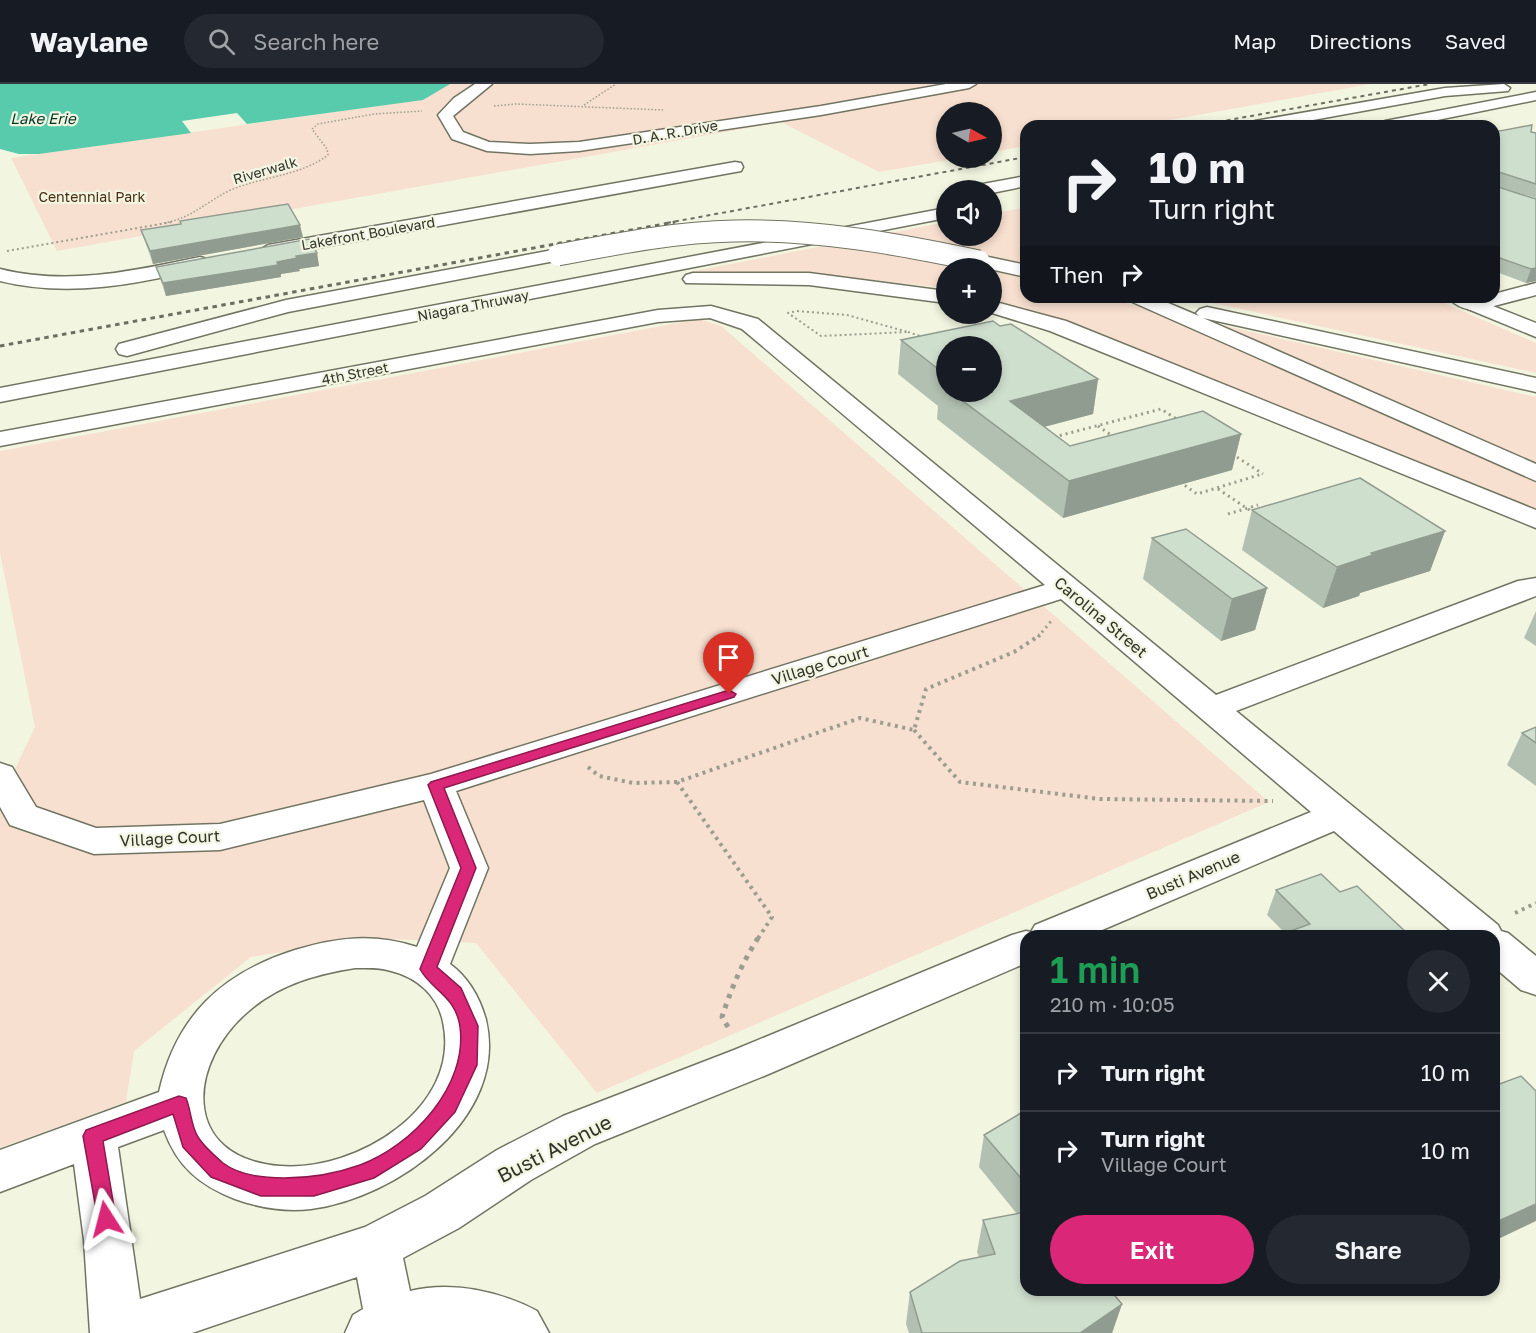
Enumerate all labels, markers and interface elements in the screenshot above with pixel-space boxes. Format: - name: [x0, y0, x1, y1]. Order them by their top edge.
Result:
- search box: [184, 14, 604, 68]
- text: Waylane: [30, 25, 148, 58]
- icon: search: [205, 25, 238, 58]
- text: Search here: [253, 28, 379, 55]
- text: Map: [1233, 28, 1276, 54]
- text: Directions: [1309, 28, 1412, 54]
- text: Saved: [1445, 28, 1506, 54]
- north arrow: [936, 102, 1002, 168]
- map controls: [936, 102, 1002, 402]
- water label: Lake Erie: [10, 109, 77, 127]
- street label: D. A. R. Drive: [631, 116, 719, 148]
- text: 10 m: [1149, 142, 1245, 192]
- icon: right: [1050, 144, 1128, 222]
- street label: Riverwalk: [231, 153, 299, 187]
- button: sound: [936, 180, 1002, 246]
- park label: Centennial Park: [38, 188, 146, 205]
- text: Turn right: [1149, 193, 1275, 225]
- street label: Lakefront Boulevard: [300, 213, 436, 253]
- button: +: [936, 258, 1002, 324]
- icon: right: [1115, 258, 1148, 291]
- text: Then: [1050, 261, 1103, 288]
- street label: Niagara Thruway: [416, 286, 530, 324]
- button: −: [936, 336, 1002, 402]
- street label: 4th Street: [320, 358, 390, 388]
- street label: Carolina Street: [1050, 572, 1152, 662]
- pin: [703, 632, 754, 694]
- icon: arrive: [712, 641, 745, 674]
- street label: Village Court: [769, 641, 871, 689]
- street label: Village Court: [119, 825, 221, 851]
- street label: Busti Avenue: [1143, 846, 1243, 904]
- text: 1 min: [1050, 948, 1140, 991]
- button: close: [1407, 950, 1470, 1013]
- text: 210 m · 10:05: [1050, 992, 1175, 1016]
- icon: right: [1050, 1056, 1083, 1089]
- text: Turn right: [1101, 1059, 1205, 1086]
- text: 10 m: [1421, 1059, 1470, 1086]
- street label: Busti Avenue: [493, 1109, 615, 1187]
- text: Turn right: [1101, 1125, 1205, 1152]
- icon: right: [1050, 1134, 1083, 1167]
- text: 10 m: [1421, 1137, 1470, 1164]
- text: Village Court: [1101, 1152, 1227, 1176]
- position arrow: [74, 1187, 138, 1251]
- button: Exit: [1050, 1215, 1254, 1284]
- button: Share: [1266, 1215, 1470, 1284]

